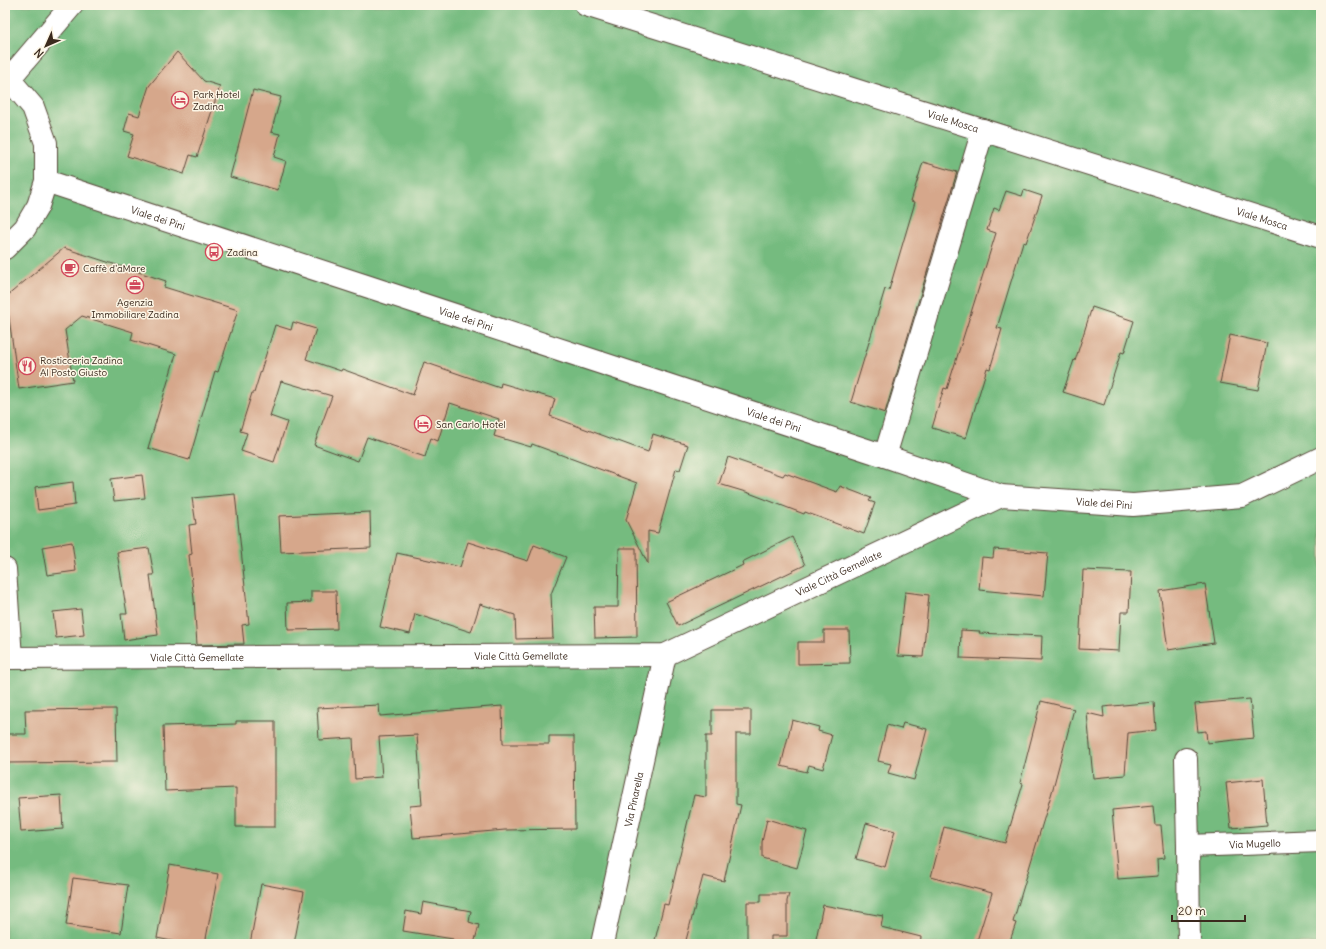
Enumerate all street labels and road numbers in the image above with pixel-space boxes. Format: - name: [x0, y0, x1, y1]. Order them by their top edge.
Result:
- street label: Viale Mosca: [926, 107, 981, 135]
- street label: Viale dei Pini: [129, 203, 187, 233]
- street label: Viale Mosca: [1235, 204, 1290, 233]
- street label: Viale dei Pini: [437, 304, 495, 334]
- street label: Viale dei Pini: [745, 405, 803, 435]
- street label: Viale dei Pini: [1076, 495, 1133, 511]
- street label: Viale Città Gemellate: [793, 547, 884, 599]
- street label: Viale Città Gemellate: [474, 649, 568, 662]
- street label: Viale Città Gemellate: [150, 650, 244, 664]
- street label: Via Pinarella: [621, 770, 646, 828]
- street label: Via Mugello: [1229, 836, 1281, 851]

